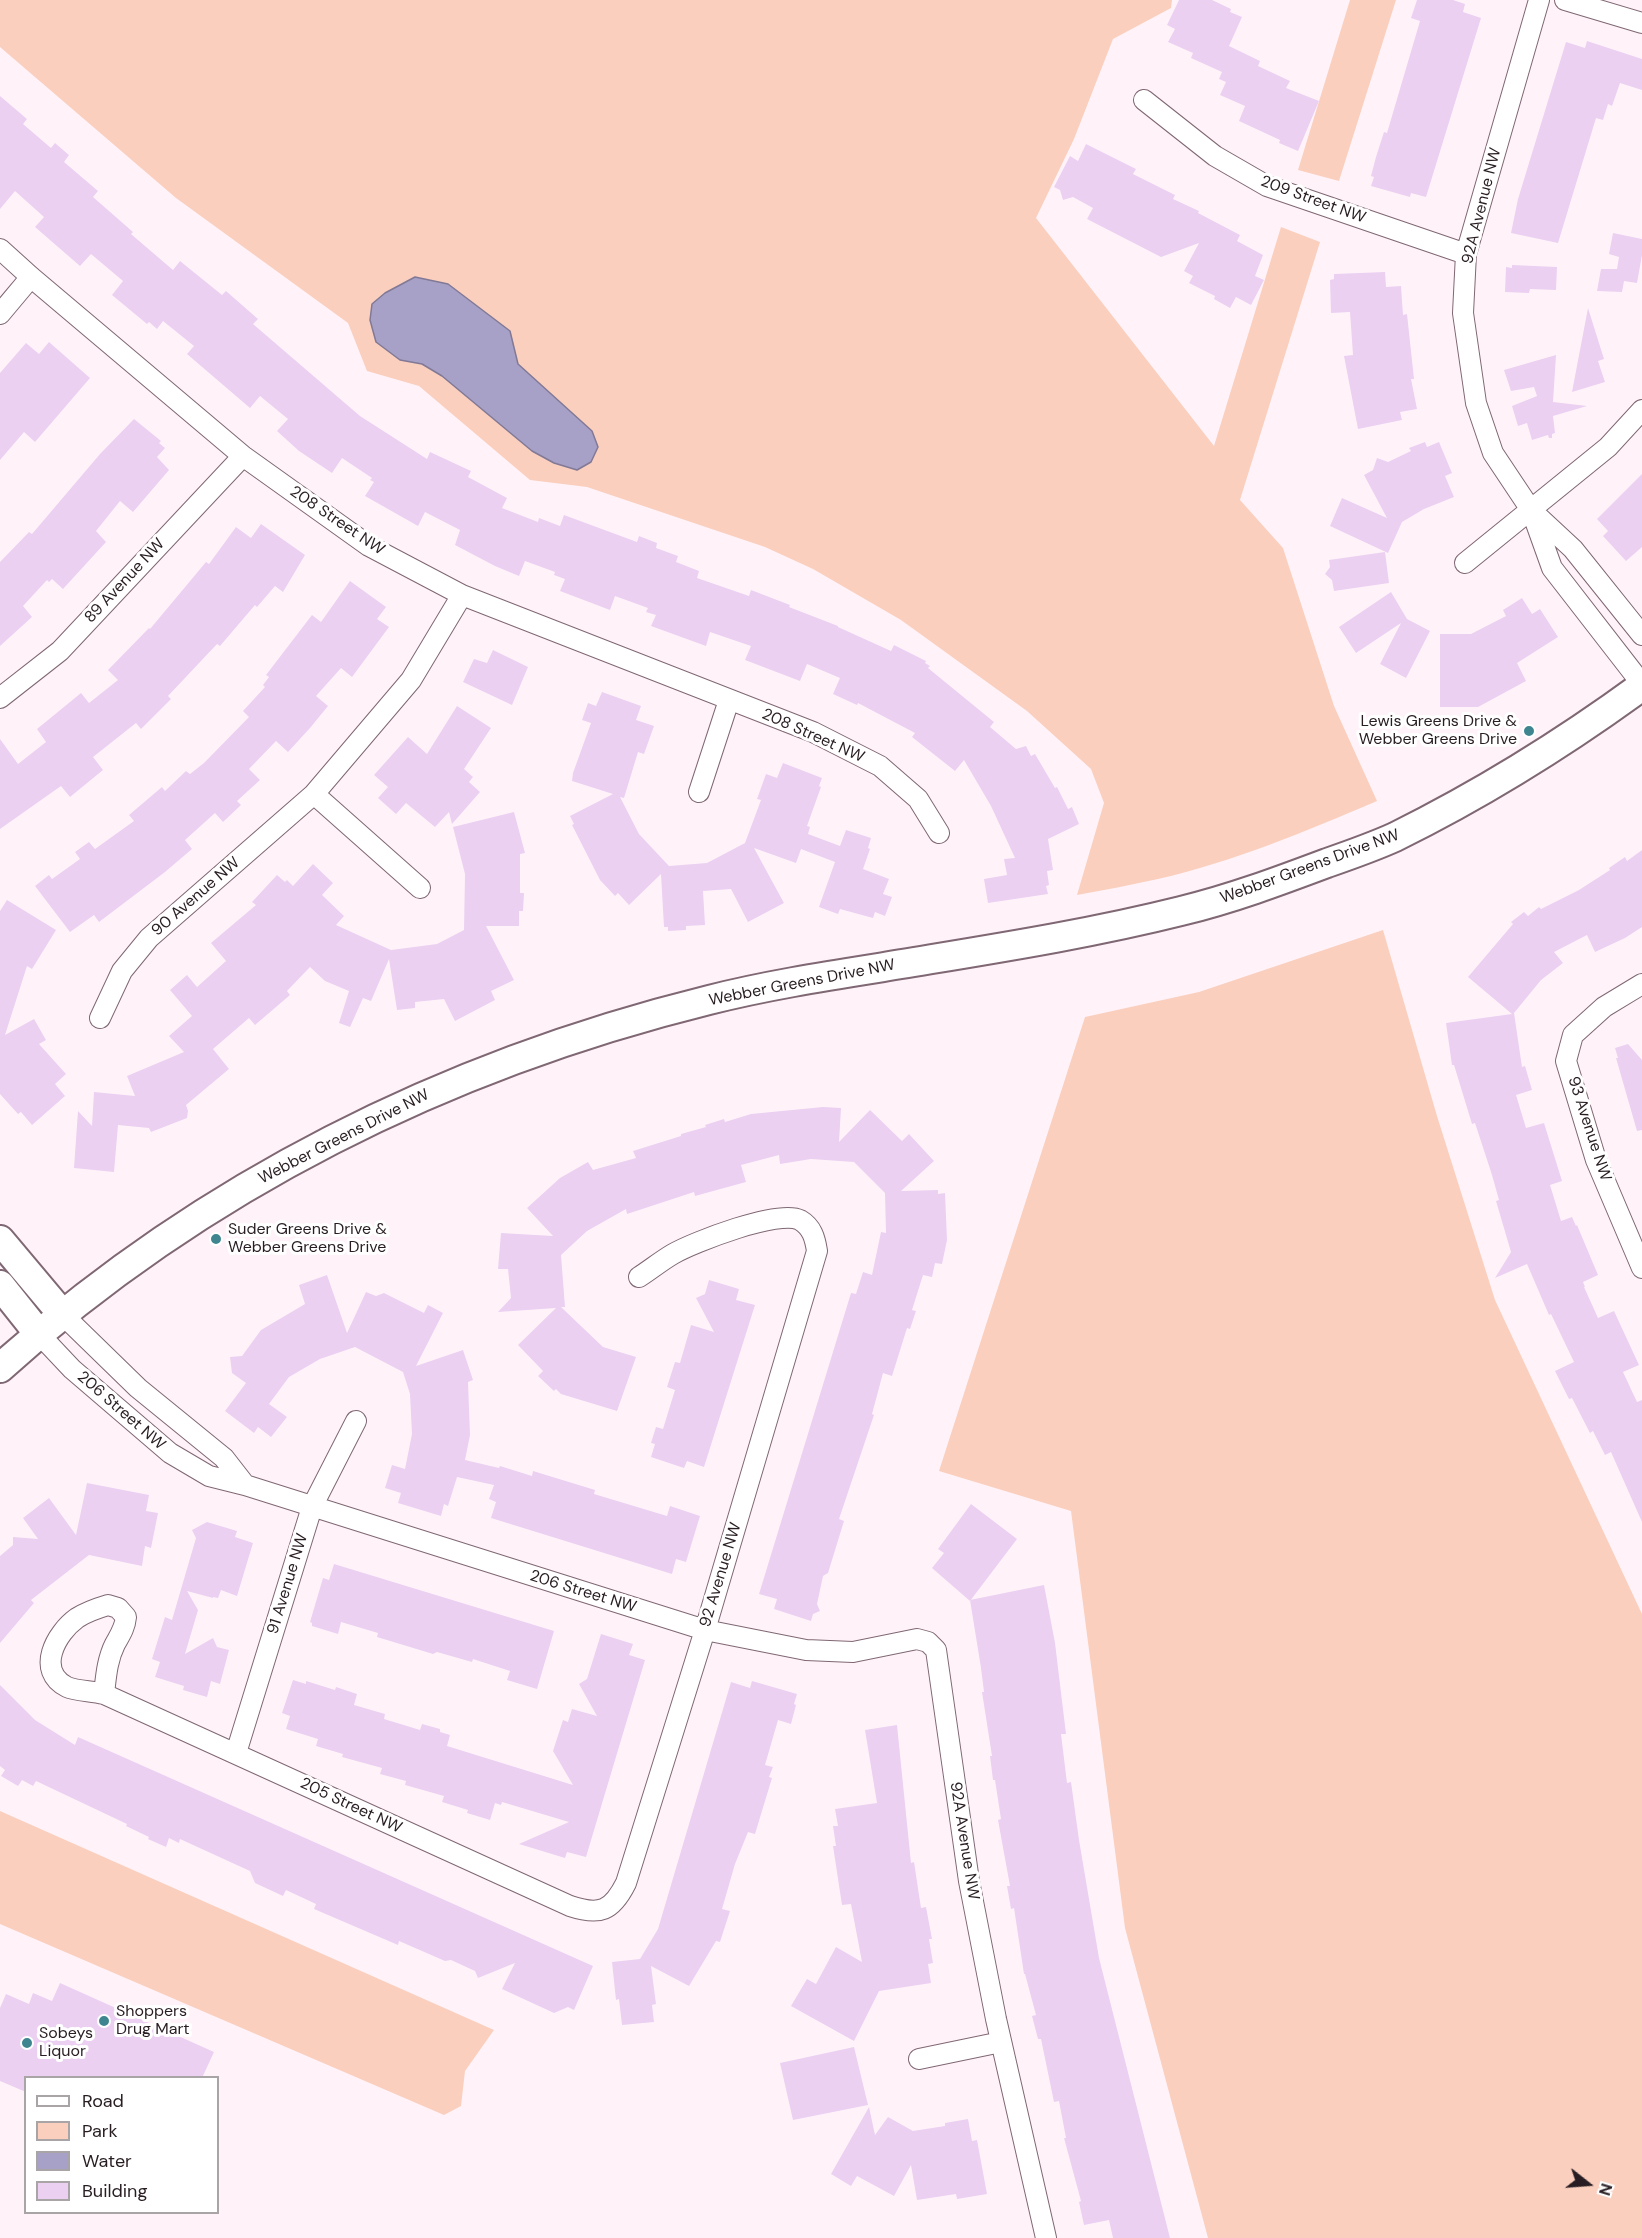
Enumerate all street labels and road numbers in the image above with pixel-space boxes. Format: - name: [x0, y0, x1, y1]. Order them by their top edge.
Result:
- street label: 92A Avenue NW: [1458, 146, 1506, 266]
- street label: 209 Street NW: [1258, 172, 1368, 228]
- street label: 208 Street NW: [286, 482, 388, 560]
- street label: 89 Avenue NW: [81, 535, 169, 627]
- street label: 208 Street NW: [759, 705, 867, 767]
- street label: Webber Greens Drive NW: [1218, 826, 1402, 908]
- street label: 90 Avenue NW: [148, 854, 244, 940]
- street label: Webber Greens Drive NW: [707, 956, 897, 1010]
- street label: 93 Avenue NW: [1563, 1074, 1615, 1184]
- street label: Webber Greens Drive NW: [255, 1086, 433, 1188]
- street label: 206 Street NW: [73, 1368, 169, 1454]
- street label: 92 Avenue NW: [696, 1520, 746, 1630]
- street label: 91 Avenue NW: [264, 1531, 312, 1637]
- street label: 206 Street NW: [527, 1567, 639, 1617]
- street label: 205 Street NW: [297, 1774, 405, 1838]
- street label: 92A Avenue NW: [945, 1781, 983, 1901]

